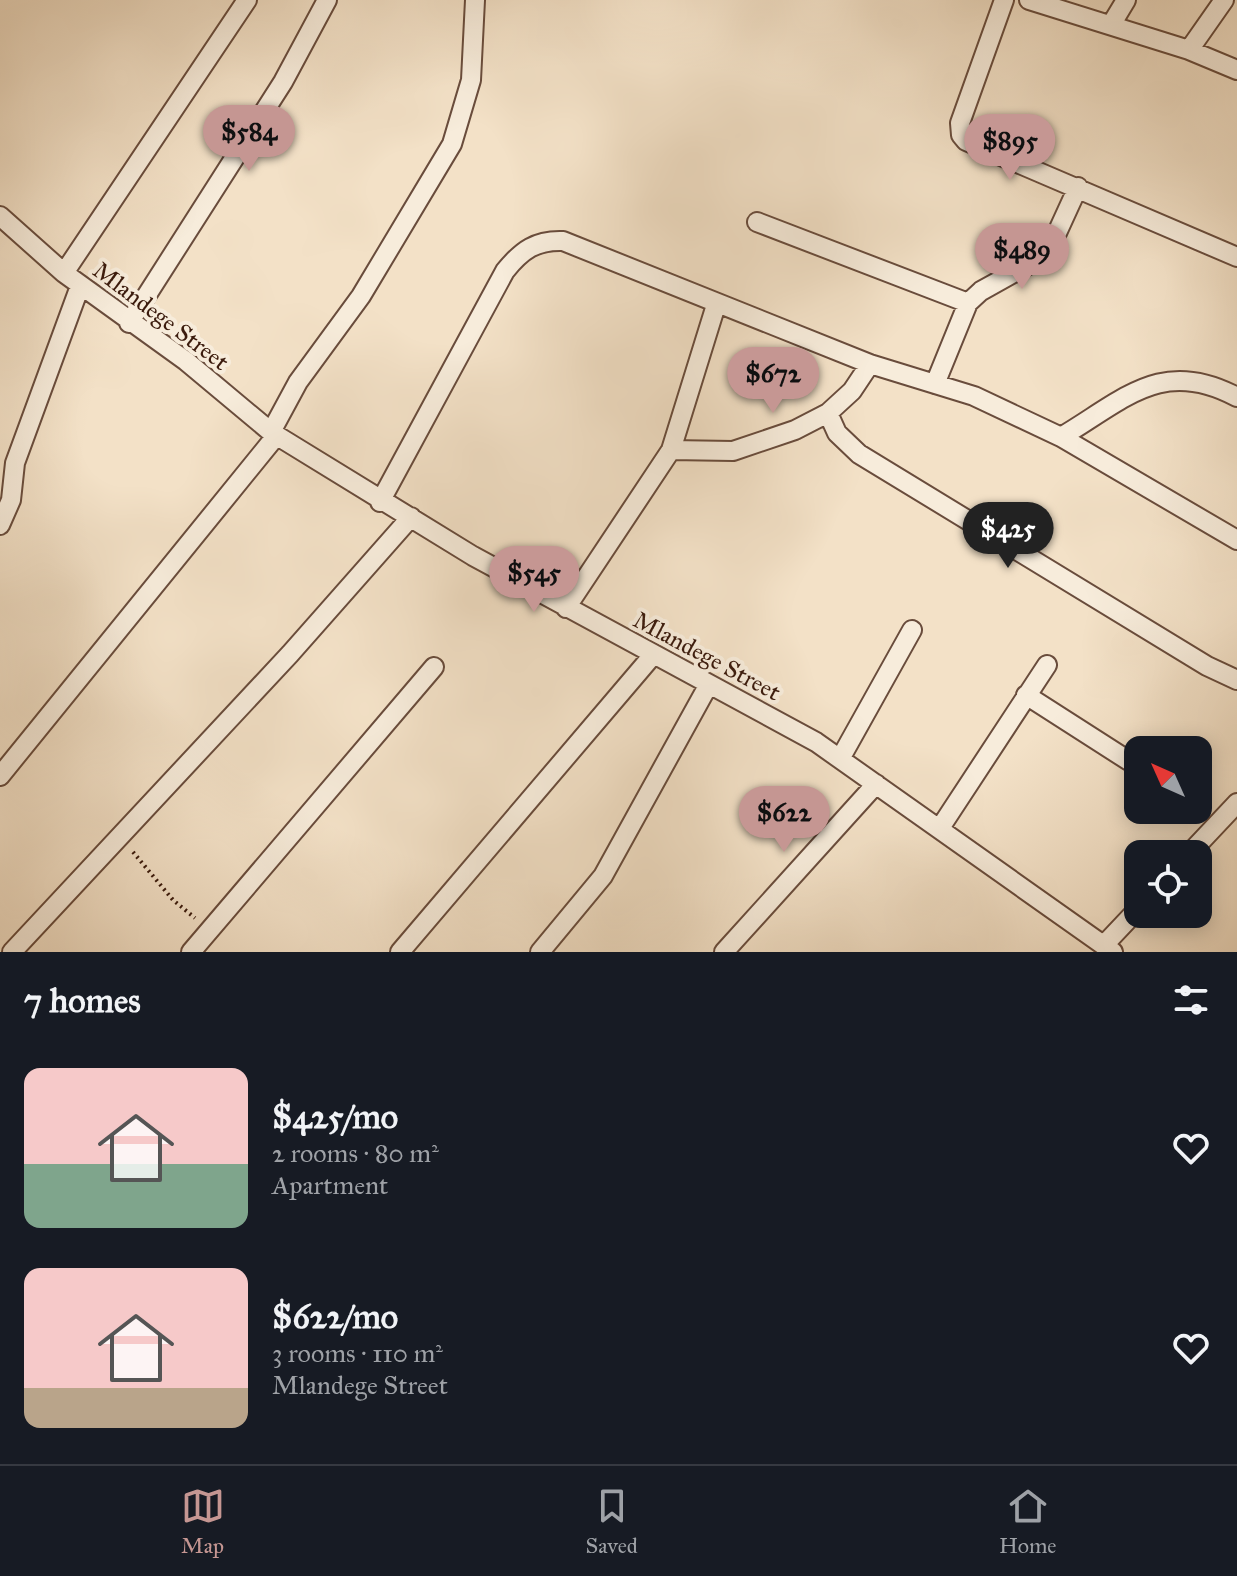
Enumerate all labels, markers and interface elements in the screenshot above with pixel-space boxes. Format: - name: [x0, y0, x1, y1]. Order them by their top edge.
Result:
- pin: $584: [202, 105, 296, 173]
- pin: $895: [963, 114, 1057, 182]
- text: $584: [221, 115, 277, 147]
- text: $895: [982, 124, 1038, 156]
- pin: $489: [975, 223, 1069, 291]
- text: $489: [993, 233, 1051, 265]
- street label: Mlandege Street: [87, 255, 235, 377]
- pin: $672: [726, 347, 820, 415]
- text: $672: [745, 357, 801, 389]
- pin: $425: [961, 502, 1055, 570]
- text: $425: [981, 512, 1035, 544]
- pin: $545: [487, 546, 581, 614]
- text: $545: [507, 556, 561, 588]
- street label: Mlandege Street: [628, 605, 786, 708]
- north arrow: [1124, 736, 1212, 824]
- map controls: [1124, 736, 1212, 928]
- pin: $622: [737, 786, 831, 854]
- text: $622: [757, 796, 811, 828]
- button: locate: [1124, 840, 1212, 928]
- icon: filters: [1169, 978, 1213, 1022]
- text: 7 homes: [24, 980, 141, 1021]
- text: $425/mo: [272, 1096, 398, 1137]
- icon: home: [88, 1100, 184, 1196]
- icon: heart: [1169, 1126, 1213, 1170]
- text: 2 rooms · 80 m²: [272, 1137, 439, 1169]
- text: Apartment: [272, 1169, 388, 1201]
- text: $622/mo: [272, 1296, 398, 1337]
- icon: home: [88, 1300, 184, 1396]
- icon: heart: [1169, 1326, 1213, 1370]
- text: 3 rooms · 110 m²: [272, 1337, 443, 1369]
- text: Mlandege Street: [272, 1369, 448, 1401]
- tab: Map: [181, 1484, 225, 1559]
- tab: Saved: [586, 1484, 638, 1559]
- tab: Home: [999, 1484, 1056, 1559]

